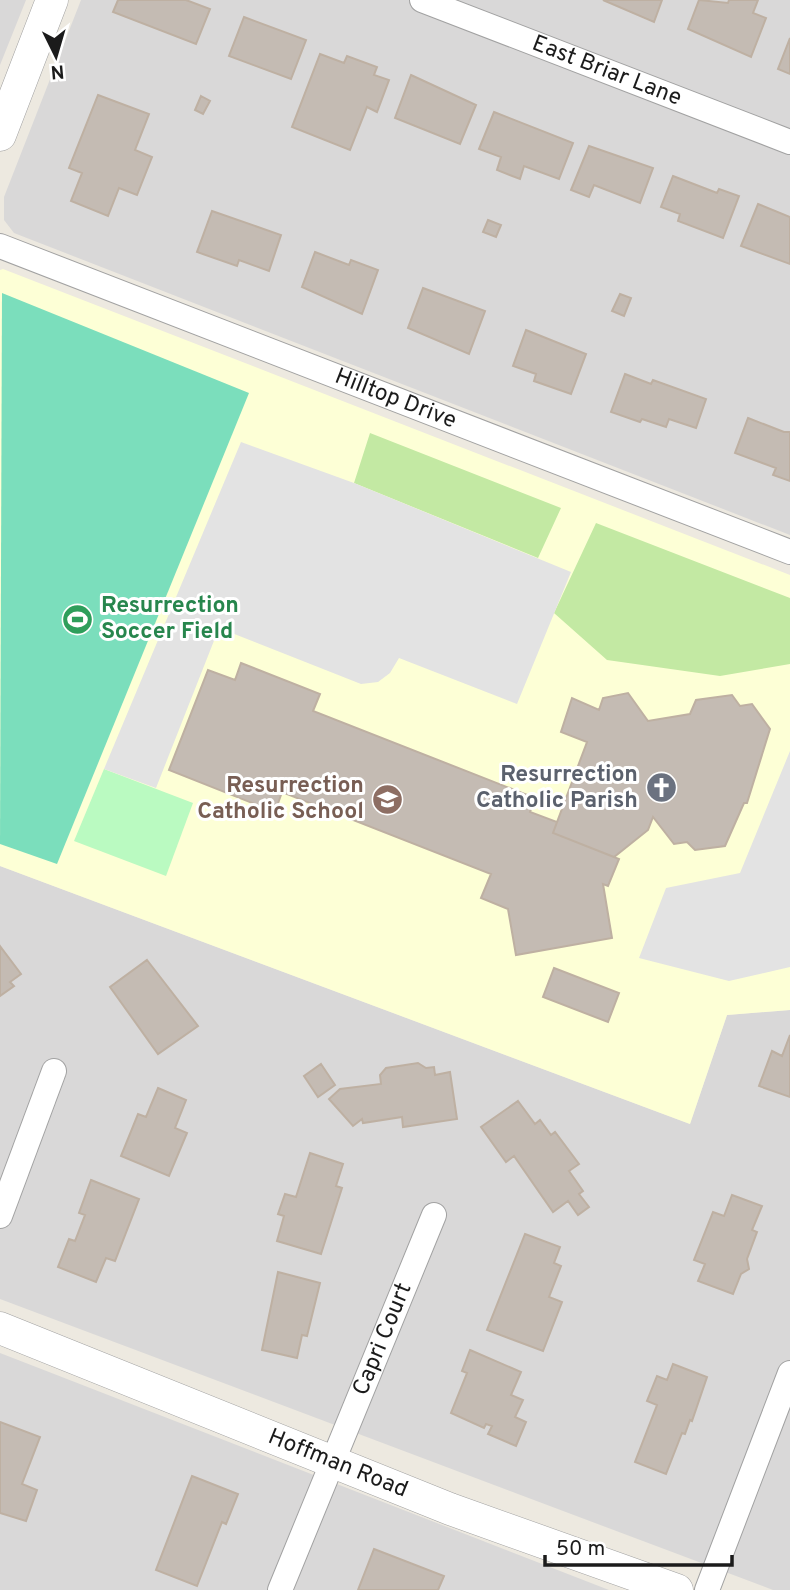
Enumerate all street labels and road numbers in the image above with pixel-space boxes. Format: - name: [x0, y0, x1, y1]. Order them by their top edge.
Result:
- street label: East Briar Lane: [528, 29, 686, 113]
- street label: Hilltop Drive: [330, 362, 460, 436]
- street label: Capri Court: [347, 1279, 419, 1400]
- street label: Hoffman Road: [264, 1423, 412, 1505]

